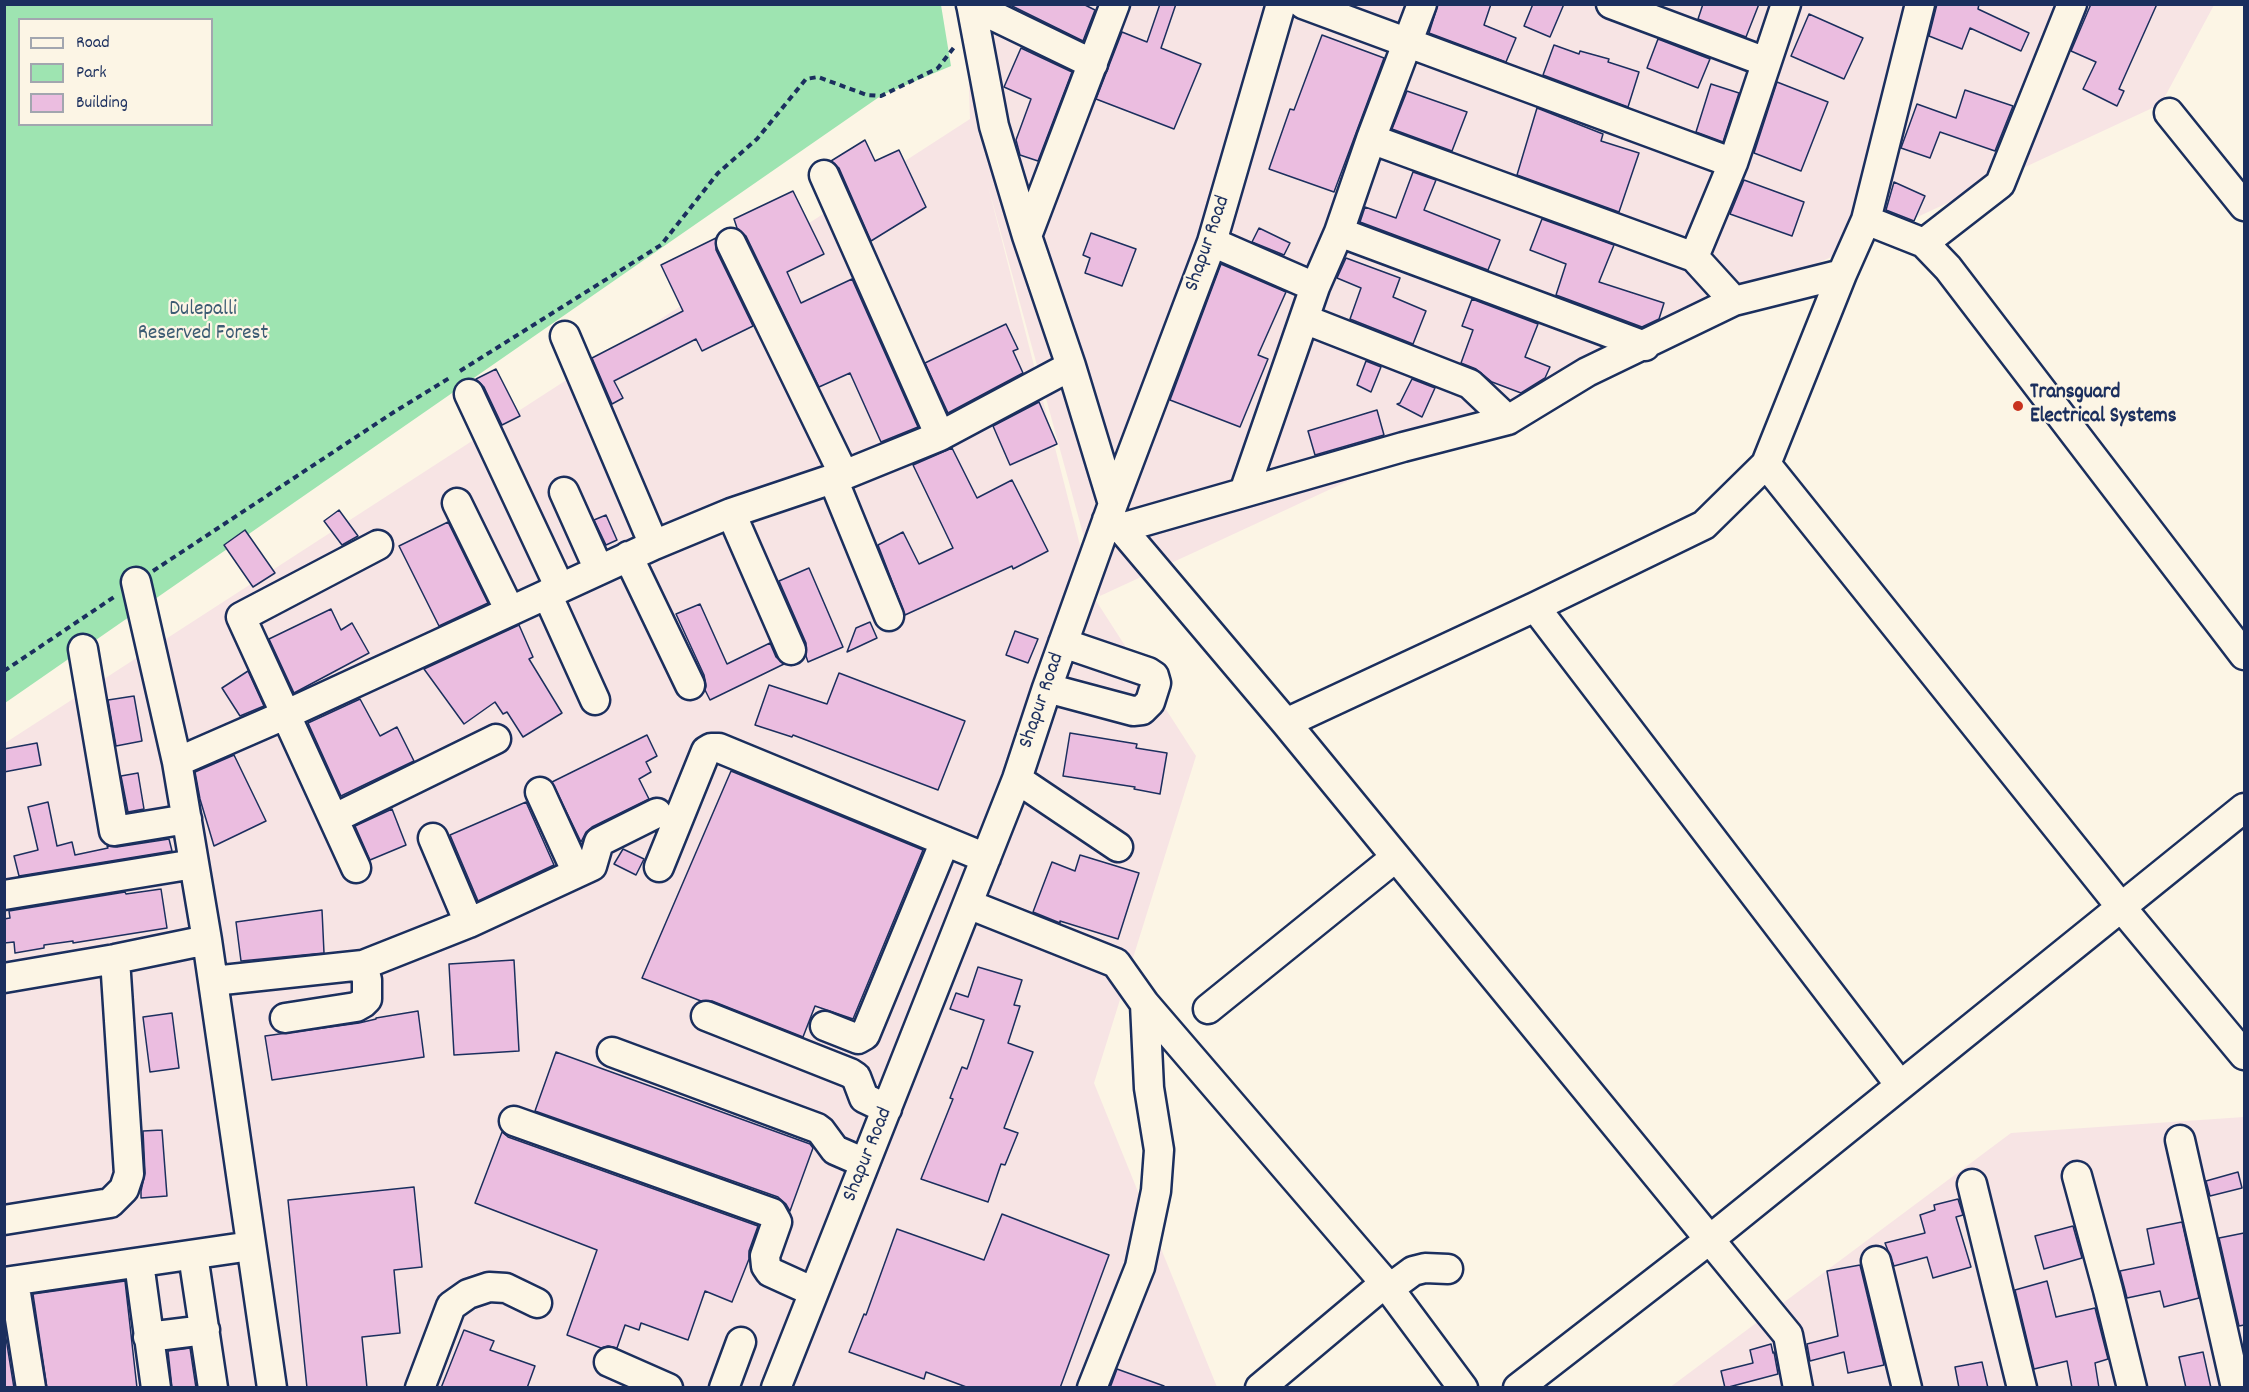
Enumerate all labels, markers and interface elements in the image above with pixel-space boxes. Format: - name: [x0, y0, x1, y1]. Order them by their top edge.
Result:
- legend: [18, 18, 213, 126]
- text: Road: [76, 31, 110, 56]
- text: Park: [76, 61, 107, 86]
- text: Building: [76, 91, 128, 116]
- street label: Shapur Road: [1181, 193, 1237, 295]
- park label: Dulepalli Reserved Forest: [138, 298, 268, 348]
- place label: Transguard Electrical Systems: [2030, 381, 2177, 431]
- marker: Transguard Electrical Systems: [2011, 399, 2025, 413]
- street label: Shapur Road: [1015, 650, 1071, 752]
- street label: Shapur Road: [839, 1104, 899, 1206]

